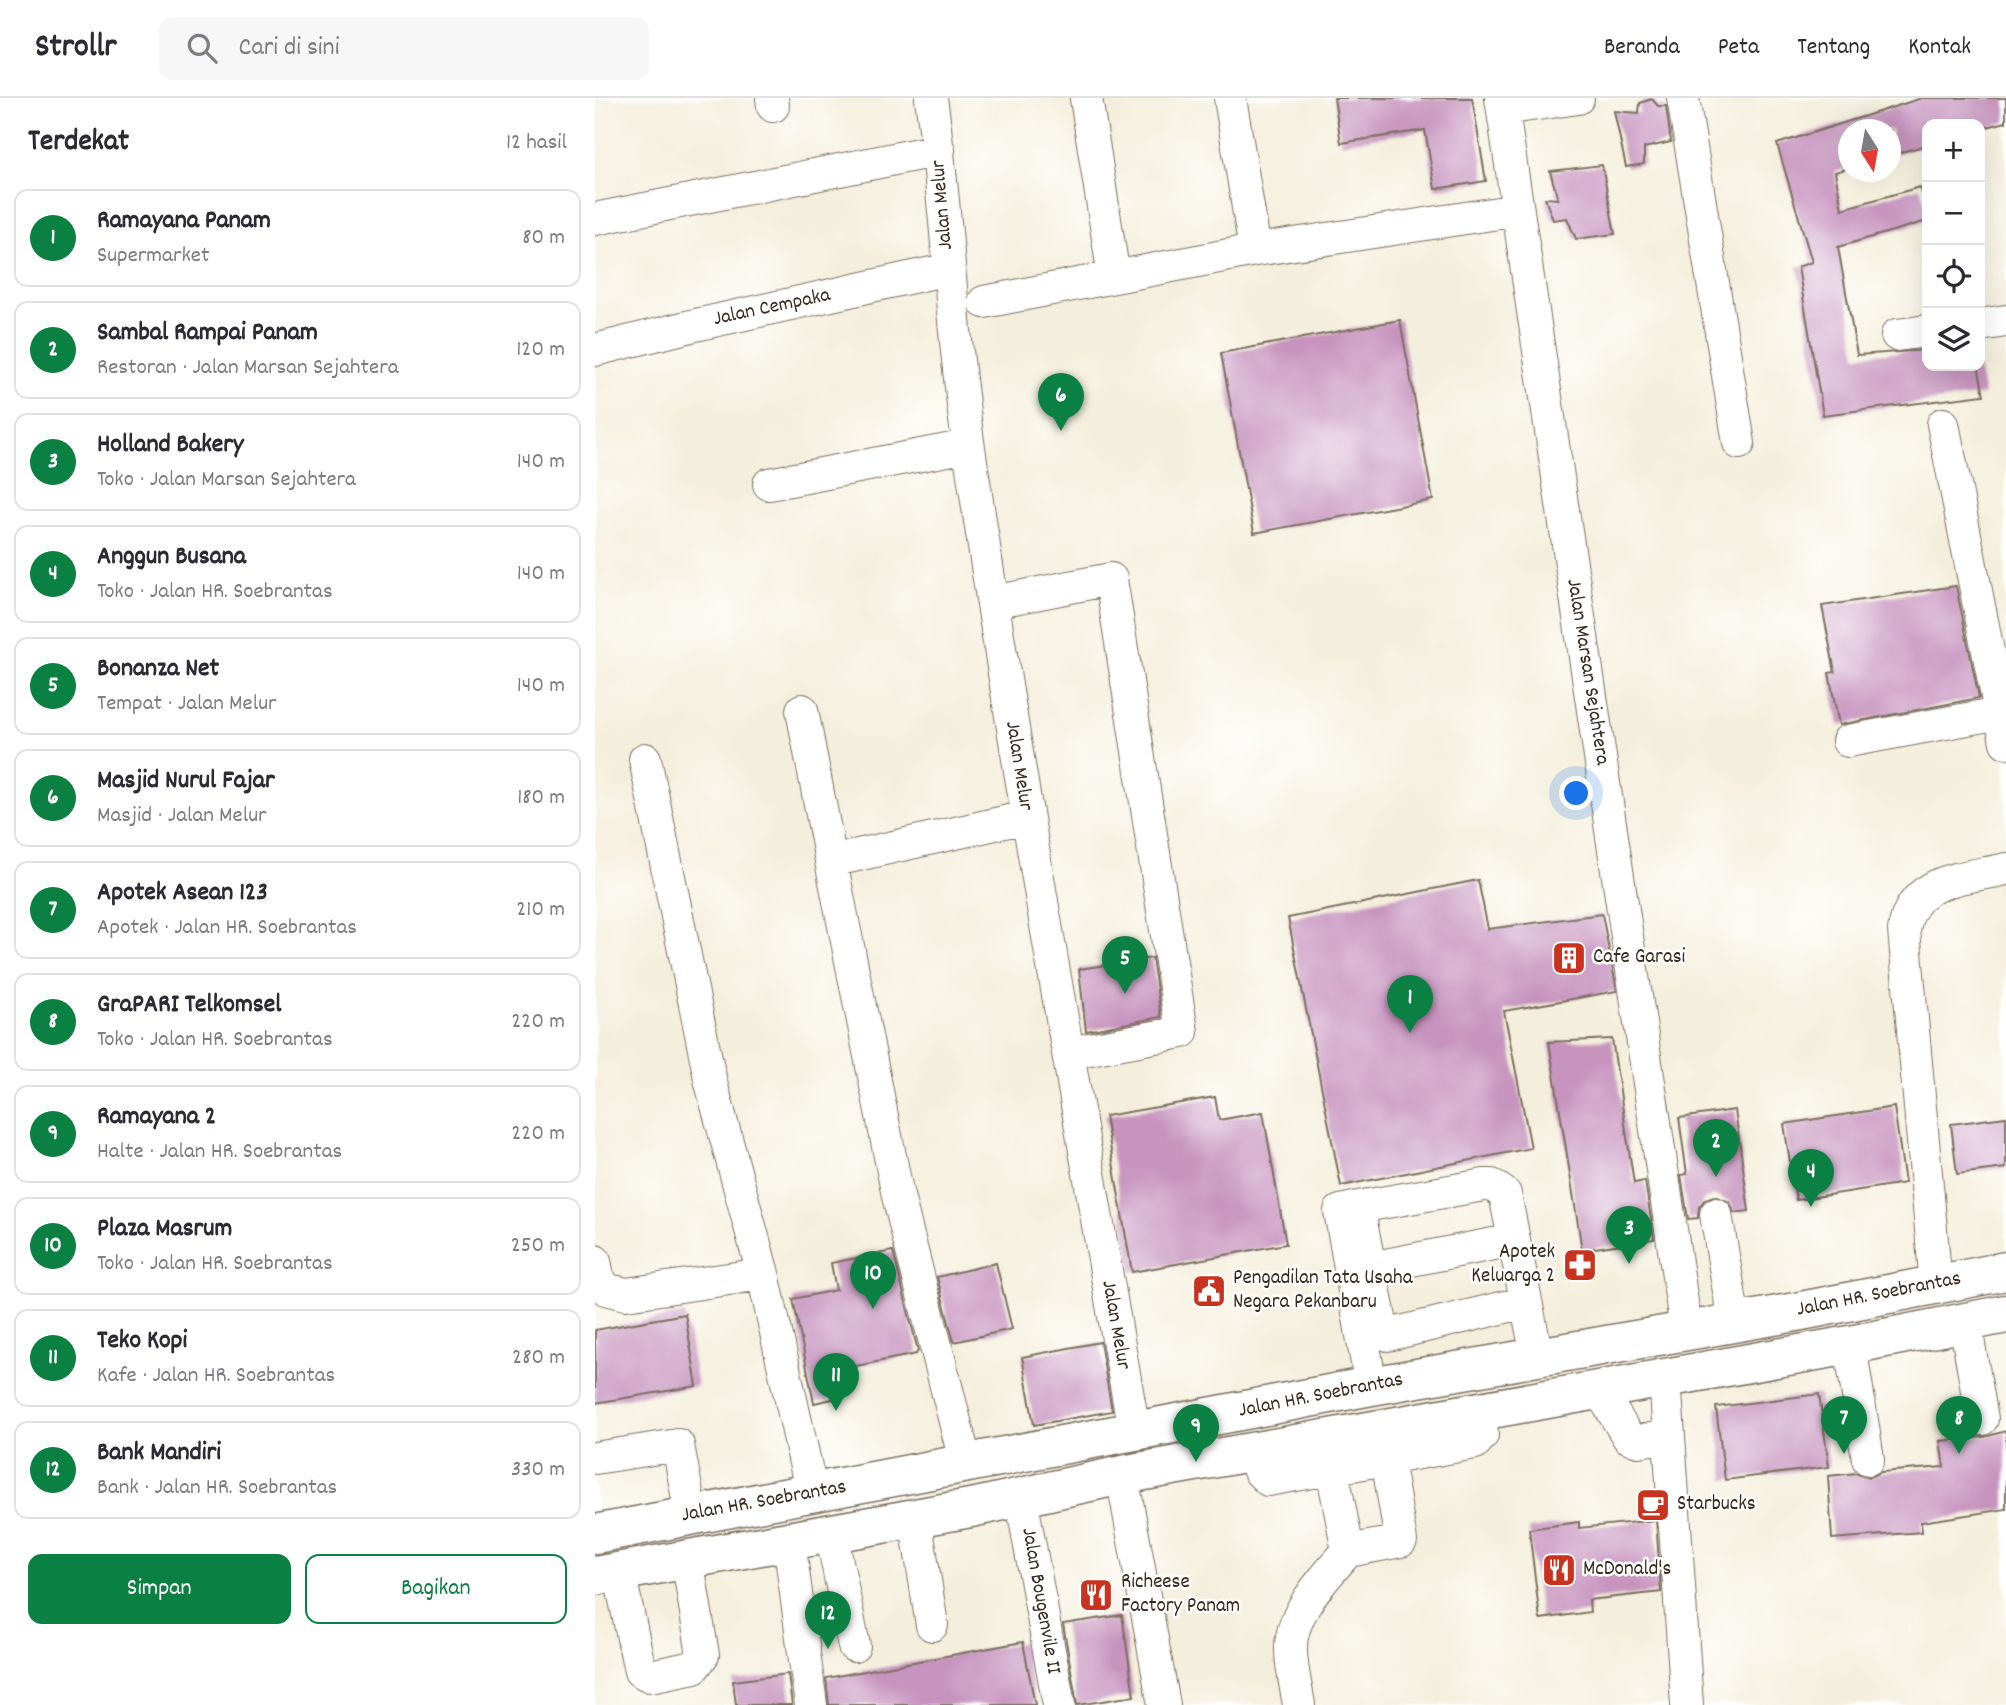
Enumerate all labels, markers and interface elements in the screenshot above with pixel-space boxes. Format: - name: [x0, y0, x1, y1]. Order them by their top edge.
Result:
- search box: [159, 17, 649, 80]
- text: Strollr: [35, 25, 117, 72]
- icon: search: [183, 29, 221, 67]
- text: Cari di sini: [239, 30, 339, 67]
- text: Beranda: [1604, 31, 1680, 65]
- text: Peta: [1718, 31, 1759, 65]
- text: Tentang: [1797, 31, 1870, 65]
- text: Kontak: [1908, 31, 1971, 65]
- north arrow: [1838, 119, 1901, 182]
- map controls: [1922, 119, 1985, 371]
- button: +: [1922, 119, 1985, 182]
- text: Terdekat: [28, 122, 129, 165]
- text: 12 hasil: [506, 127, 567, 160]
- street label: Jalan Melur: [924, 159, 962, 251]
- button: −: [1922, 182, 1985, 245]
- text: Ramayana Panam: [97, 203, 271, 240]
- text: 1: [50, 222, 56, 255]
- text: 80 m: [522, 222, 565, 255]
- text: Supermarket: [97, 240, 209, 273]
- button: locate: [1922, 245, 1985, 308]
- street label: Jalan Cempaka: [711, 281, 834, 335]
- button: layers: [1922, 308, 1985, 371]
- text: Sambal Rampai Panam: [97, 315, 318, 352]
- text: 2: [48, 334, 58, 367]
- text: 120 m: [516, 334, 565, 367]
- text: Restoran · Jalan Marsan Sejahtera: [97, 352, 398, 385]
- pin: 6: [1038, 373, 1084, 431]
- text: Holland Bakery: [97, 427, 243, 464]
- text: 3: [48, 446, 58, 479]
- text: 140 m: [517, 446, 565, 479]
- text: Toko · Jalan Marsan Sejahtera: [97, 464, 356, 497]
- text: Anggun Busana: [97, 539, 246, 576]
- text: 4: [48, 558, 58, 591]
- text: 140 m: [517, 558, 565, 591]
- text: Toko · Jalan HR. Soebrantas: [97, 576, 333, 609]
- street label: Jalan Marsan Sejahtera: [1557, 577, 1617, 768]
- text: Bonanza Net: [97, 651, 219, 688]
- text: 5: [48, 670, 58, 703]
- text: 140 m: [517, 670, 565, 703]
- text: Tempat · Jalan Melur: [97, 688, 277, 721]
- street label: Jalan Melur: [996, 719, 1040, 813]
- text: Masjid Nurul Fajar: [97, 763, 275, 800]
- your location: [1559, 776, 1593, 810]
- text: 6: [47, 782, 59, 815]
- text: 180 m: [517, 782, 565, 815]
- text: Masjid · Jalan Melur: [97, 800, 267, 833]
- text: Apotek Asean 123: [97, 875, 268, 912]
- text: 7: [49, 894, 57, 927]
- text: 210 m: [516, 894, 565, 927]
- text: Apotek · Jalan HR. Soebrantas: [97, 912, 357, 945]
- pin: 5: [1102, 936, 1148, 994]
- building icon: Cafe Garasi: [1550, 939, 1588, 977]
- place label: Cafe Garasi: [1593, 943, 1686, 973]
- pin: 1: [1387, 975, 1433, 1033]
- text: GraPARI Telkomsel: [97, 987, 281, 1024]
- text: 8: [48, 1006, 58, 1039]
- text: 220 m: [511, 1006, 565, 1039]
- text: Toko · Jalan HR. Soebrantas: [97, 1024, 333, 1057]
- text: Ramayana 2: [97, 1099, 216, 1136]
- text: 9: [48, 1118, 58, 1151]
- text: 220 m: [511, 1118, 565, 1151]
- pin: 2: [1693, 1119, 1739, 1177]
- text: Halte · Jalan HR. Soebrantas: [97, 1136, 342, 1169]
- pin: 4: [1788, 1149, 1834, 1207]
- pin: 3: [1606, 1206, 1652, 1264]
- text: Plaza Masrum: [97, 1211, 232, 1248]
- text: 10: [44, 1230, 62, 1263]
- text: 250 m: [511, 1230, 565, 1263]
- place label: Apotek Keluarga 2: [1471, 1238, 1555, 1292]
- pharmacy icon: Apotek Keluarga 2: [1561, 1246, 1599, 1284]
- text: Toko · Jalan HR. Soebrantas: [97, 1248, 333, 1281]
- pin: 10: [850, 1251, 896, 1309]
- place label: Pengadilan Tata Usaha Negara Pekanbaru: [1233, 1264, 1414, 1318]
- street label: Jalan HR. Soebrantas: [1794, 1264, 1964, 1326]
- public building icon: Pengadilan Tata Usaha Negara Pekanbaru: [1190, 1272, 1228, 1310]
- street label: Jalan Melur: [1092, 1278, 1138, 1372]
- text: Teko Kopi: [97, 1323, 187, 1360]
- text: 11: [48, 1342, 58, 1375]
- text: 280 m: [512, 1342, 565, 1375]
- pin: 11: [813, 1353, 859, 1411]
- text: Kafe · Jalan HR. Soebrantas: [97, 1360, 335, 1393]
- street label: Jalan HR. Soebrantas: [1236, 1365, 1406, 1427]
- pin: 7: [1821, 1396, 1867, 1454]
- pin: 8: [1936, 1396, 1982, 1454]
- pin: 9: [1173, 1404, 1219, 1462]
- text: Bank Mandiri: [97, 1435, 221, 1472]
- text: 12: [45, 1454, 61, 1487]
- text: 330 m: [511, 1454, 565, 1487]
- text: Bank · Jalan HR. Soebrantas: [97, 1472, 337, 1505]
- street label: Jalan HR. Soebrantas: [679, 1473, 849, 1531]
- cafe icon: Starbucks: [1634, 1486, 1672, 1524]
- place label: Starbucks: [1677, 1490, 1756, 1520]
- street label: Jalan Bougenvile II: [1012, 1526, 1068, 1677]
- restaurant icon: McDonald's: [1540, 1551, 1578, 1589]
- button: Simpan: [28, 1554, 291, 1624]
- button: Bagikan: [305, 1554, 567, 1624]
- place label: McDonald's: [1583, 1555, 1671, 1585]
- place label: Richeese Factory Panam: [1121, 1568, 1240, 1622]
- restaurant icon: Richeese Factory Panam: [1077, 1576, 1115, 1614]
- pin: 12: [805, 1591, 851, 1649]

